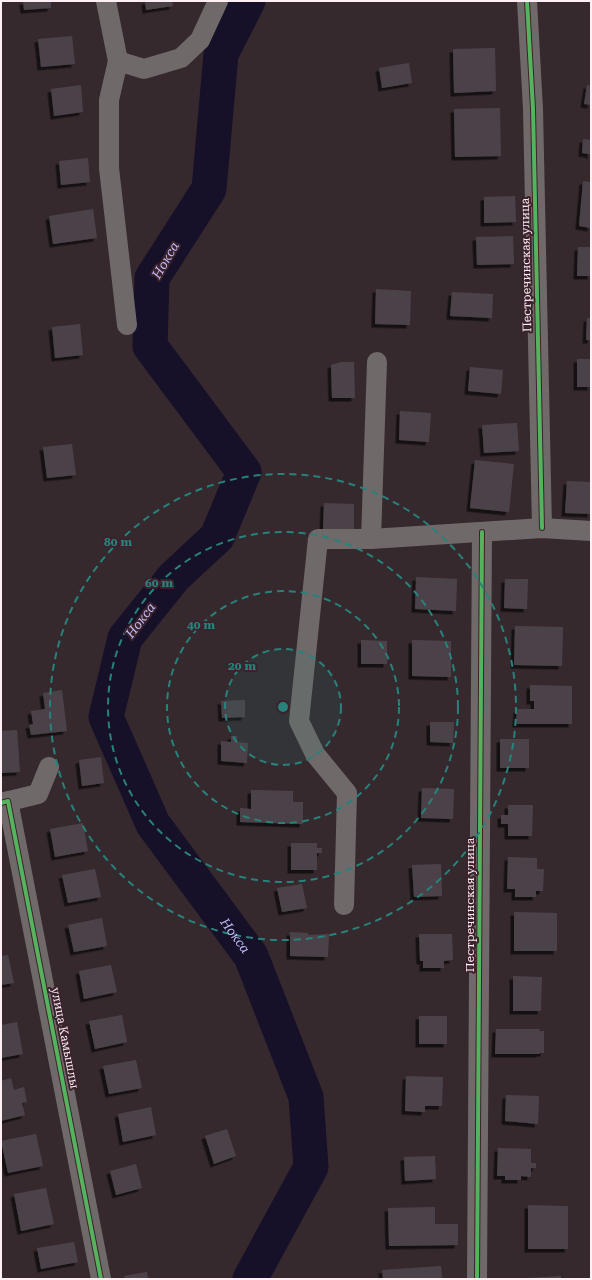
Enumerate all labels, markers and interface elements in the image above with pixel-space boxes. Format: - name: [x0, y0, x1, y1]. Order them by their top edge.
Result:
- street label: Пестречинская улица: [518, 197, 534, 332]
- water label: Нокса: [148, 239, 182, 282]
- text: 80 m: [104, 535, 132, 549]
- text: 60 m: [145, 576, 173, 590]
- water label: Нокса: [122, 600, 159, 642]
- text: 40 m: [187, 618, 215, 632]
- text: 20 m: [228, 659, 256, 673]
- centre of rings: [276, 700, 290, 714]
- street label: Пестречинская улица: [463, 837, 477, 972]
- water label: Нокса: [217, 914, 253, 956]
- street label: улица Камышлы: [48, 986, 82, 1090]

